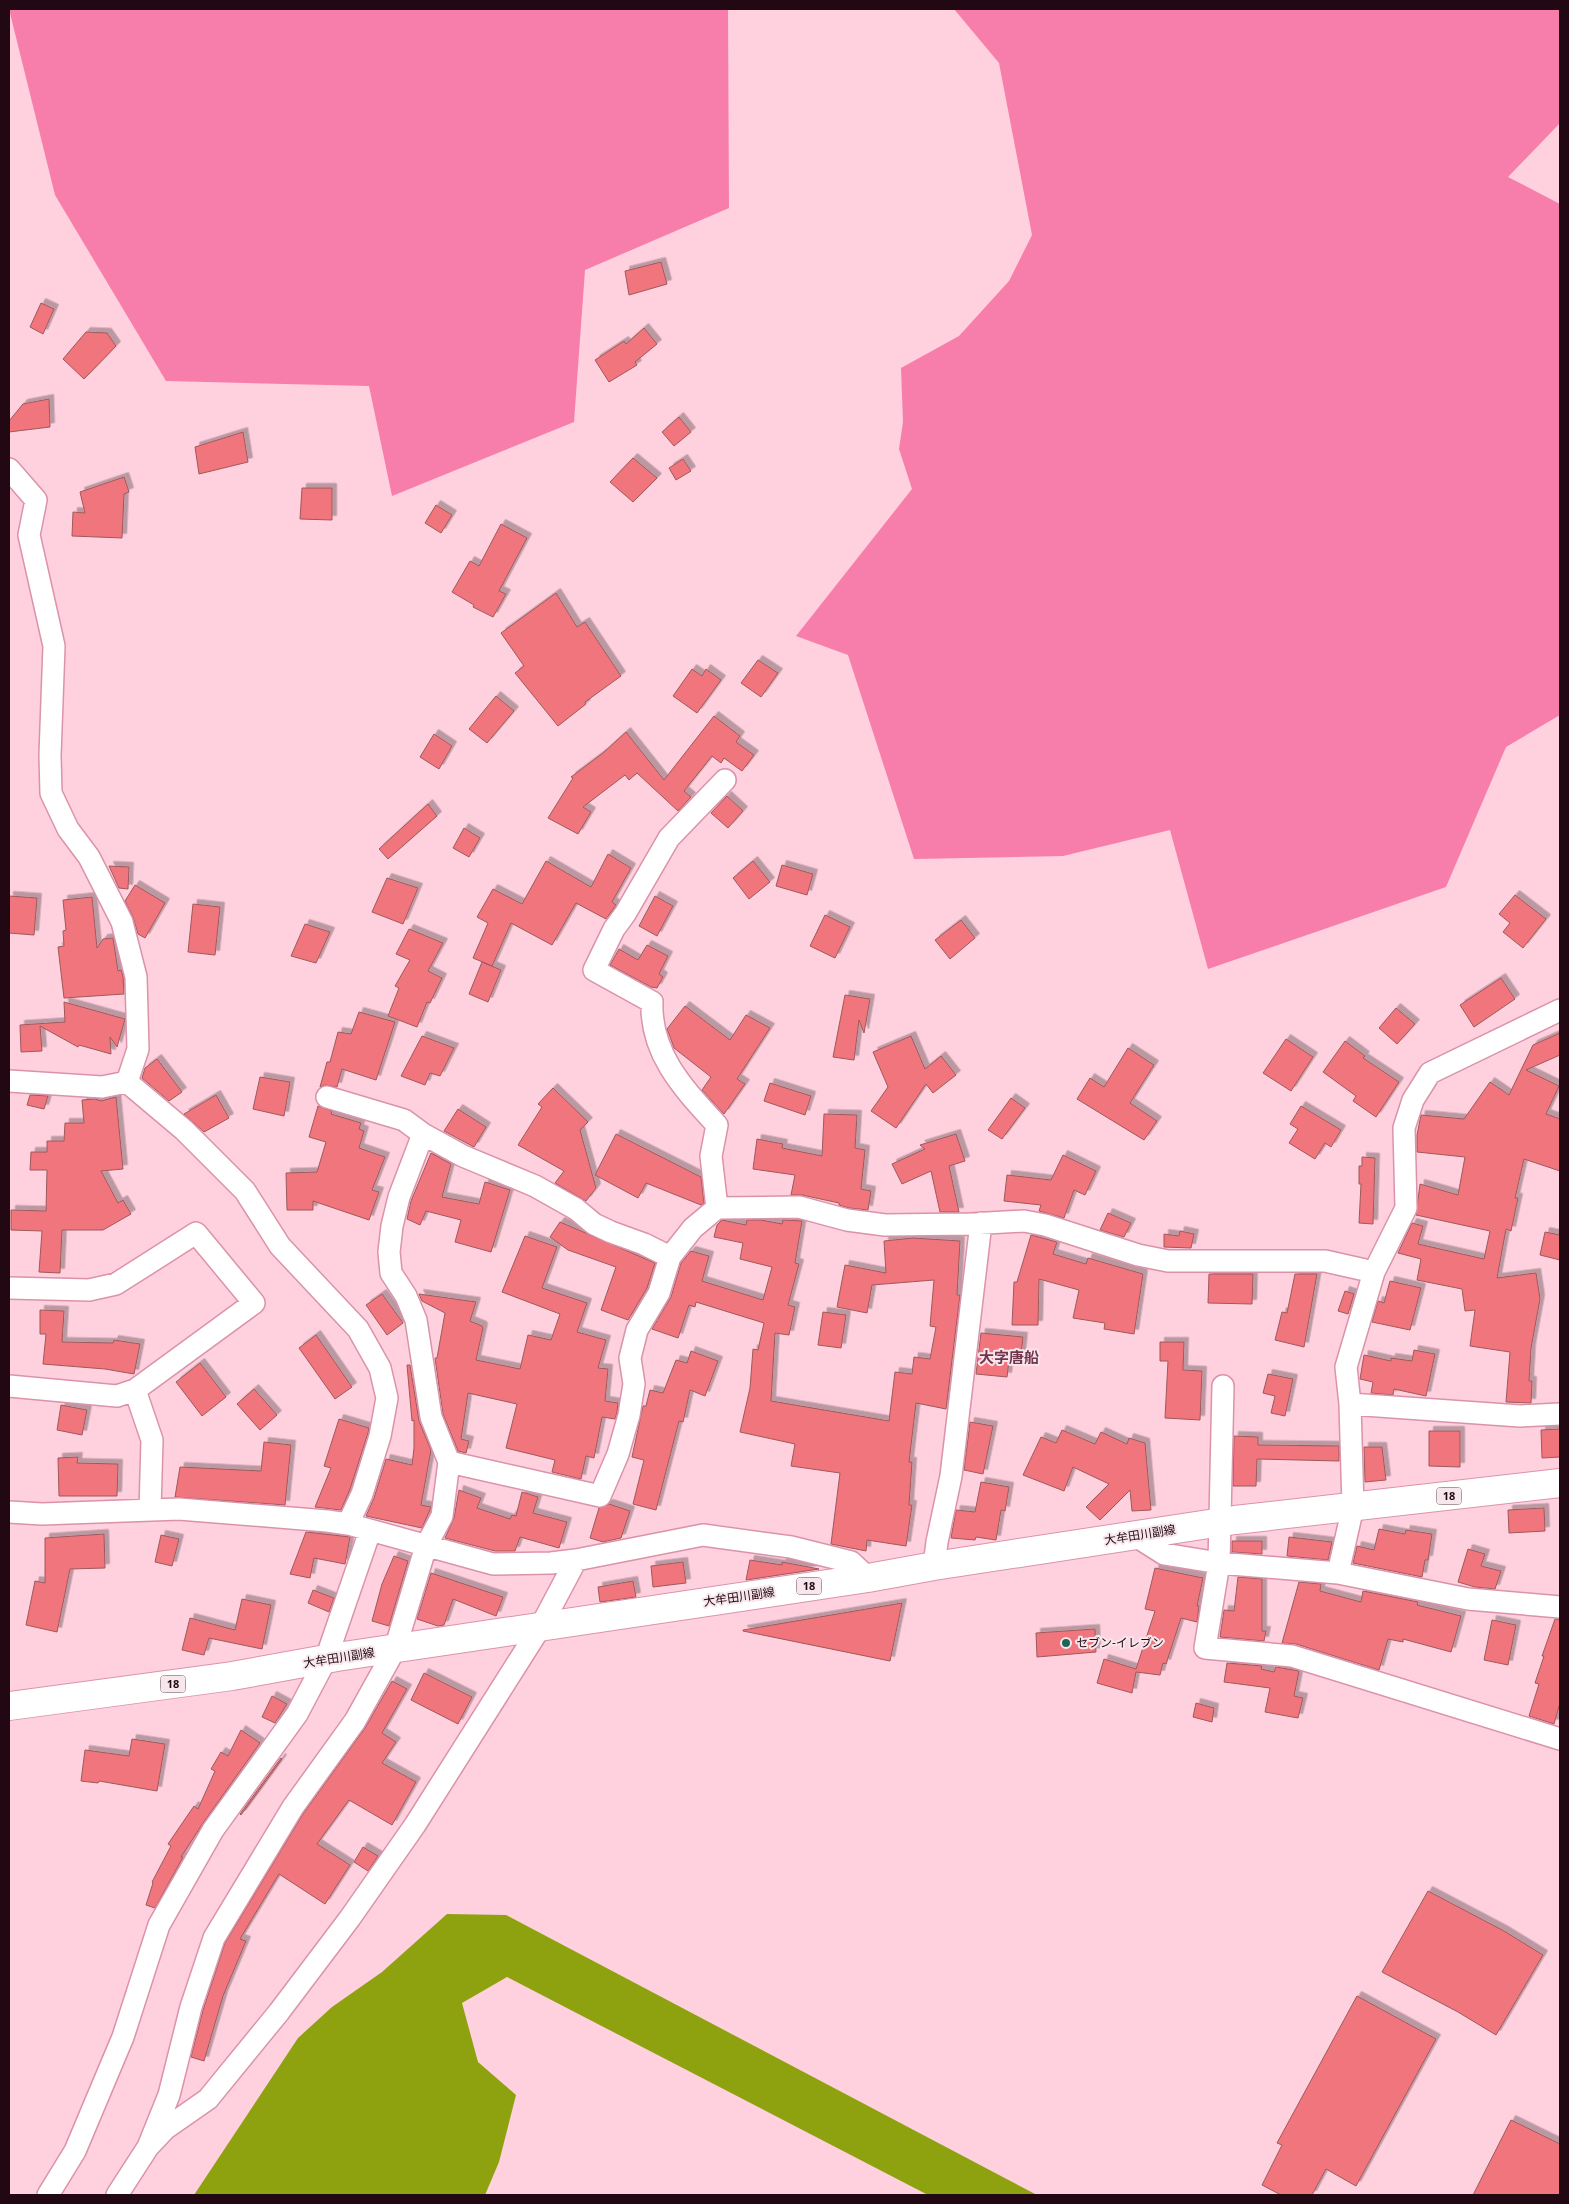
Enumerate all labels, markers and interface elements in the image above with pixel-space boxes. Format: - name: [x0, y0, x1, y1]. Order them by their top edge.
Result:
- district label: 大字唐船: [979, 1347, 1039, 1367]
- road number: 18: [1436, 1488, 1462, 1504]
- street label: 大牟田川副線: [1103, 1520, 1177, 1549]
- road number: 18: [796, 1578, 822, 1594]
- street label: 大牟田川副線: [702, 1583, 776, 1610]
- place label: セブン-イレブン: [1076, 1634, 1164, 1651]
- marker: セブン-イレブン: [1060, 1637, 1072, 1649]
- street label: 大牟田川副線: [302, 1643, 376, 1672]
- road number: 18: [160, 1676, 186, 1692]

